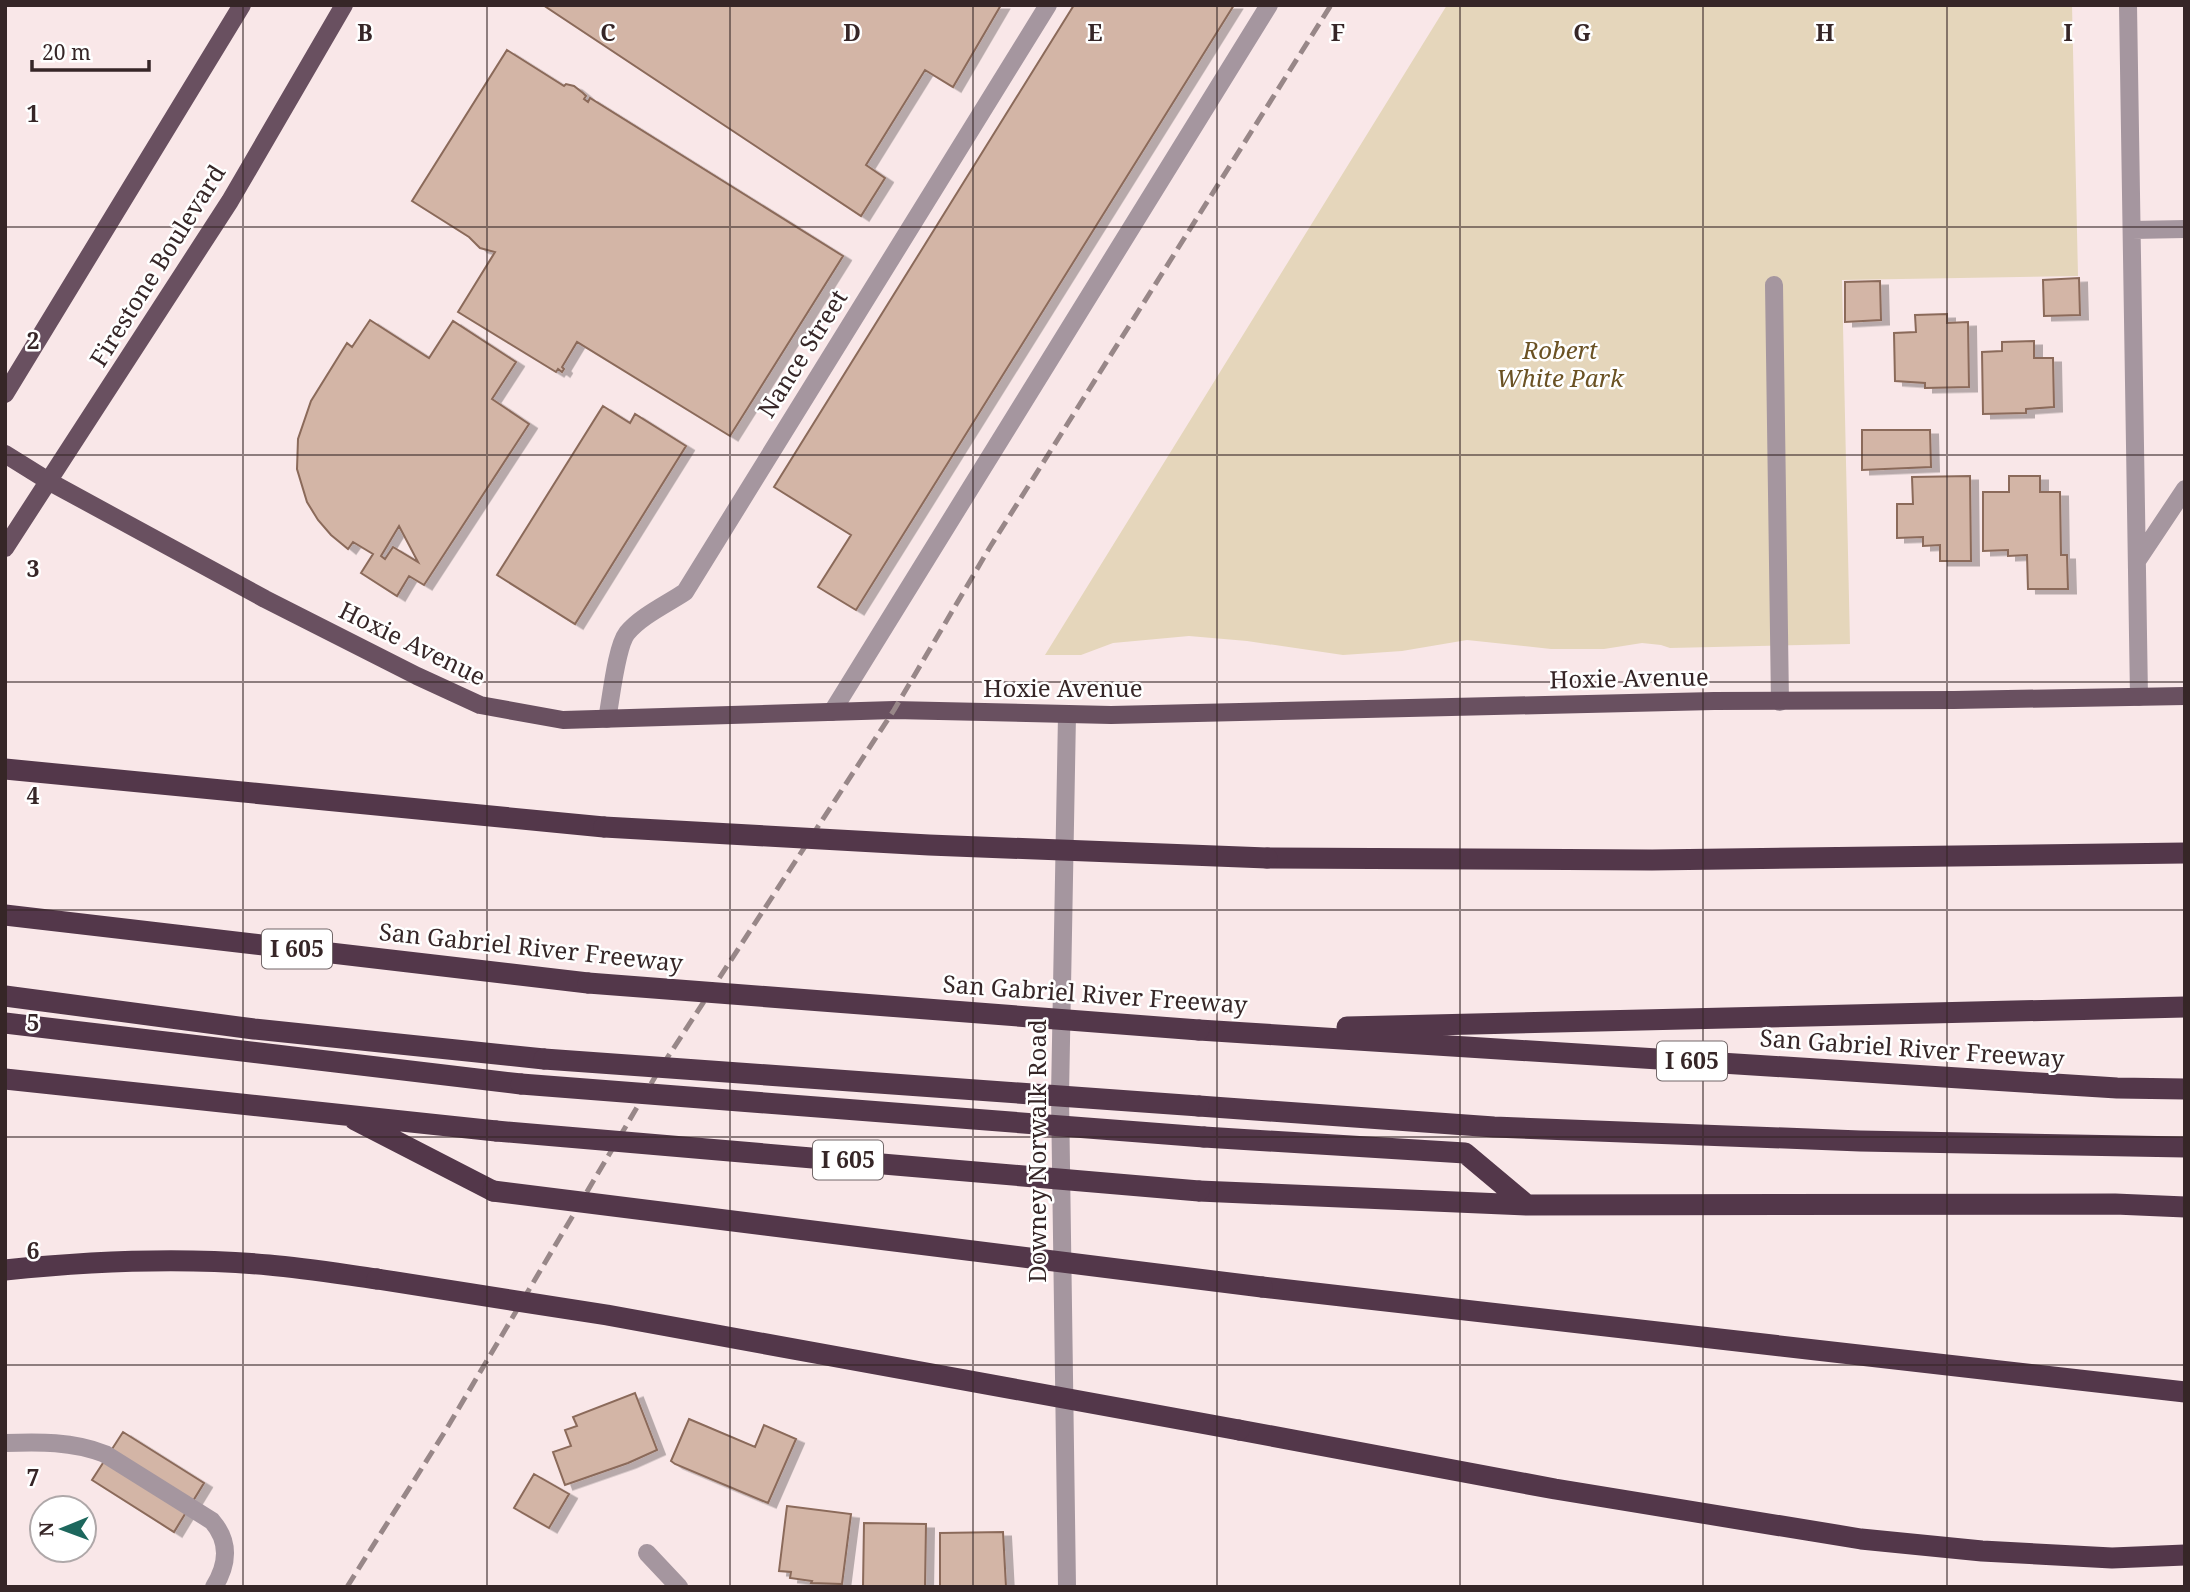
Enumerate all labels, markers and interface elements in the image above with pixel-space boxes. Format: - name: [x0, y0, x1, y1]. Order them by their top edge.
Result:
- text: B: [357, 16, 373, 48]
- text: C: [600, 16, 616, 48]
- text: D: [843, 16, 861, 48]
- text: E: [1087, 16, 1103, 48]
- text: F: [1331, 16, 1345, 48]
- text: G: [1573, 16, 1591, 48]
- text: H: [1816, 16, 1835, 48]
- text: I: [2063, 16, 2073, 48]
- scale bar: [32, 28, 149, 72]
- text: 20 m: [42, 38, 91, 66]
- text: 1: [27, 97, 40, 129]
- street label: Firestone Boulevard: [81, 158, 232, 372]
- street label: Nance Street: [749, 283, 854, 423]
- text: 2: [27, 324, 40, 356]
- park label: Robert White Park: [1496, 333, 1625, 394]
- text: 3: [27, 552, 40, 584]
- street label: Hoxie Avenue: [334, 593, 491, 692]
- street label: Hoxie Avenue: [1549, 660, 1709, 695]
- street label: Hoxie Avenue: [983, 671, 1143, 704]
- text: 4: [27, 779, 40, 811]
- street label: San Gabriel River Freeway: [378, 914, 685, 979]
- road number: I 605: [262, 930, 332, 968]
- street label: San Gabriel River Freeway: [942, 966, 1249, 1021]
- text: 5: [27, 1006, 40, 1038]
- street label: Downey Norwalk Road: [1020, 1019, 1053, 1283]
- street label: San Gabriel River Freeway: [1759, 1020, 2066, 1075]
- road number: I 605: [1657, 1042, 1727, 1080]
- road number: I 605: [813, 1140, 883, 1180]
- text: 6: [27, 1234, 40, 1266]
- text: 7: [27, 1461, 40, 1493]
- north arrow: [28, 1494, 98, 1564]
- text: N: [33, 1522, 59, 1537]

